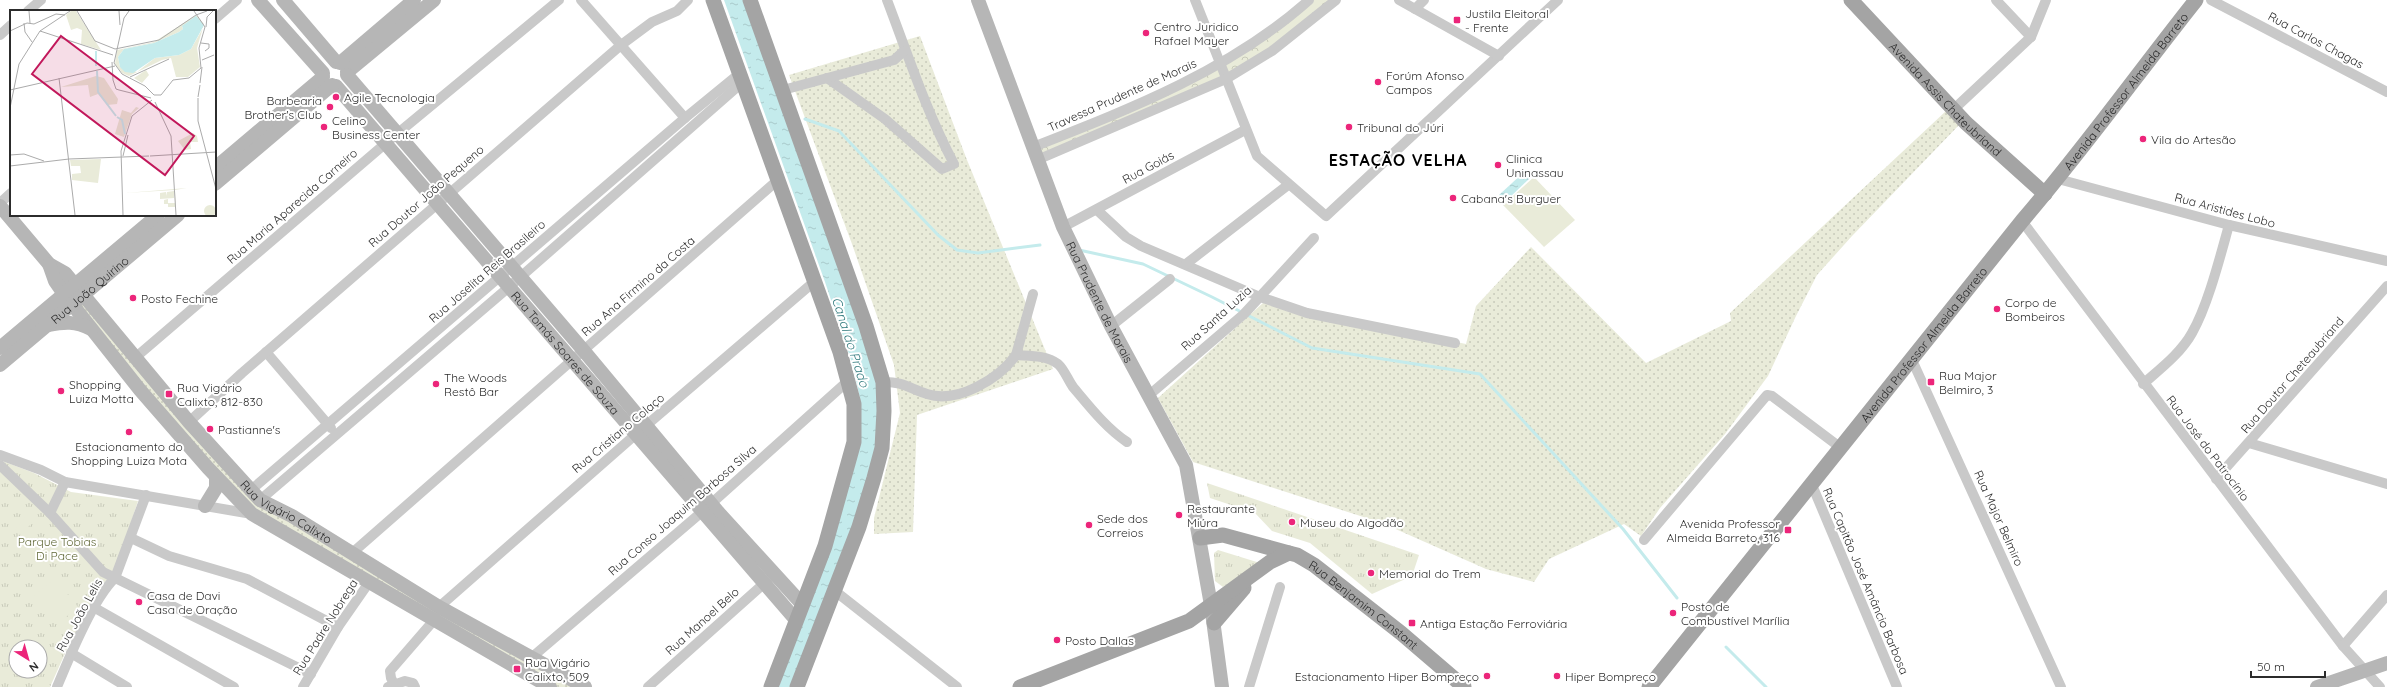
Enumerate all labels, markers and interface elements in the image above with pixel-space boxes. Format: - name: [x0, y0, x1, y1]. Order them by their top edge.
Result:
- place label: Justila Eleitoral - Frente: [1465, 6, 1549, 35]
- street label: Rua Carlos Chagas: [2266, 8, 2367, 72]
- street label: Avenida Professor Almeida Barreto: [2060, 9, 2191, 173]
- inset map: [10, 10, 216, 216]
- marker: Justila Eleitoral - Frente: [1452, 15, 1462, 25]
- place label: Centro Juridico Rafael Mayer: [1154, 19, 1239, 48]
- marker: Centro Juridico Rafael Mayer: [1141, 28, 1151, 38]
- street label: Avenida Assis Chateubriand: [1887, 39, 2005, 159]
- street label: Travessa Prudente de Morais: [1045, 55, 1199, 135]
- place label: Forúm Afonso Campos: [1386, 68, 1464, 97]
- marker: Forúm Afonso Campos: [1373, 77, 1383, 87]
- place label: Agile Tecnologia: [344, 90, 435, 105]
- marker: Agile Tecnologia: [331, 92, 341, 102]
- place label: Barbearia Brother's Club: [244, 93, 322, 122]
- marker: Barbearia Brother's Club: [325, 102, 335, 112]
- place label: Celino Business Center: [332, 113, 420, 142]
- place label: Tribunal do Júri: [1357, 120, 1444, 135]
- marker: Celino Business Center: [319, 122, 329, 132]
- marker: Tribunal do Júri: [1344, 122, 1354, 132]
- place label: Vila do Artesão: [2151, 132, 2236, 147]
- marker: Vila do Artesão: [2138, 134, 2148, 144]
- street label: Rua Doutor João Pequeno: [365, 142, 487, 250]
- street label: Rua Maria Aparecida Carneiro: [224, 145, 360, 267]
- street label: Rua Goiás: [1120, 147, 1177, 187]
- district label: ESTAÇÃO VELHA: [1329, 150, 1467, 170]
- place label: Clinica Uninassau: [1506, 151, 1564, 180]
- marker: Clinica Uninassau: [1493, 160, 1503, 170]
- street label: Rua Aristides Lobo: [2173, 189, 2277, 231]
- place label: Cabana's Burguer: [1461, 191, 1561, 206]
- marker: Cabana's Burguer: [1448, 193, 1458, 203]
- street label: Rua Joselita Reis Brasileiro: [426, 216, 548, 326]
- street label: Rua Ana Firmino da Costa: [578, 233, 698, 339]
- street label: Rua Prudente de Morais: [1064, 239, 1137, 365]
- street label: Rua João Quirino: [47, 253, 132, 327]
- street label: Avenida Professor Almeida Barreto: [1857, 264, 1990, 425]
- street label: Rua Santa Luzia: [1178, 282, 1254, 354]
- street label: Rua Tomás Soares de Souza: [508, 288, 623, 417]
- place label: Posto Fechine: [141, 291, 218, 306]
- marker: Posto Fechine: [128, 293, 138, 303]
- water label: Canal do Prado: [829, 295, 873, 390]
- place label: Corpo de Bombeiros: [2005, 295, 2065, 324]
- marker: Corpo de Bombeiros: [1992, 304, 2002, 314]
- street label: Rua Doutor Cheteaubriand: [2237, 314, 2347, 436]
- place label: Rua Major Belmiro, 3: [1939, 368, 1997, 397]
- place label: The Woods Restô Bar: [444, 370, 507, 399]
- place label: Shopping Luiza Motta: [69, 377, 134, 406]
- marker: Rua Major Belmiro, 3: [1926, 377, 1936, 387]
- marker: The Woods Restô Bar: [431, 379, 441, 389]
- place label: Rua Vigário Calixto, 812-830: [177, 380, 263, 409]
- marker: Shopping Luiza Motta: [56, 386, 66, 396]
- marker: Rua Vigário Calixto, 812-830: [164, 389, 174, 399]
- street label: Rua Cristiano Colaço: [569, 390, 667, 476]
- street label: Rua José do Patrocínio: [2163, 392, 2253, 504]
- place label: Pastianne's: [218, 422, 281, 437]
- marker: Pastianne's: [205, 424, 215, 434]
- marker: Estacionamento do Shopping Luiza Mota: [124, 427, 134, 437]
- place label: Estacionamento do Shopping Luiza Mota: [71, 439, 187, 468]
- street label: Rua Conso Joaquim Barbosa Silva: [605, 441, 759, 579]
- street label: Rua Major Belmiro: [1971, 468, 2027, 568]
- street label: Rua Vigário Calixto: [238, 477, 335, 547]
- street label: Rua Capitão José Amâncio Barbosa: [1820, 485, 1912, 677]
- place label: Restaurante Miúra: [1187, 501, 1255, 530]
- marker: Restaurante Miúra: [1174, 510, 1184, 520]
- place label: Sede dos Correios: [1097, 511, 1148, 540]
- place label: Museu do Algodão: [1300, 515, 1404, 530]
- place label: Avenida Professor Almeida Barreto, 316: [1666, 516, 1781, 545]
- marker: Museu do Algodão: [1287, 517, 1297, 527]
- marker: Sede dos Correios: [1084, 520, 1094, 530]
- marker: Avenida Professor Almeida Barreto, 316: [1783, 525, 1793, 535]
- park label: Parque Tobias Di Pace: [18, 534, 97, 563]
- street label: Rua Benjamim Constant: [1307, 556, 1421, 652]
- place label: Memorial do Trem: [1379, 566, 1481, 581]
- marker: Memorial do Trem: [1366, 568, 1376, 578]
- street label: Rua João Lelis: [53, 575, 105, 654]
- street label: Rua Padre Nobrega: [289, 576, 361, 678]
- street label: Rua Manoel Belo: [662, 584, 742, 658]
- place label: Casa de Davi Casa de Oração: [147, 588, 237, 617]
- marker: Casa de Davi Casa de Oração: [134, 597, 144, 607]
- place label: Posto de Combustível Marília: [1681, 599, 1789, 628]
- marker: Posto de Combustível Marília: [1668, 608, 1678, 618]
- place label: Antiga Estação Ferroviária: [1420, 616, 1567, 631]
- marker: Antiga Estação Ferroviária: [1407, 618, 1417, 628]
- place label: Posto Dallas: [1065, 633, 1134, 648]
- marker: Posto Dallas: [1052, 635, 1062, 645]
- north arrow: [8, 639, 48, 679]
- scale bar: [2251, 653, 2325, 679]
- place label: Rua Vigário Calixto, 509: [525, 655, 590, 684]
- text: N: [27, 659, 41, 675]
- text: 50 m: [2257, 659, 2285, 674]
- marker: Rua Vigário Calixto, 509: [512, 664, 522, 674]
- place label: Estacionamento Hiper Bompreço: [1295, 669, 1479, 684]
- place label: Hiper Bompreço: [1565, 669, 1656, 684]
- marker: Estacionamento Hiper Bompreço: [1482, 671, 1492, 681]
- marker: Hiper Bompreço: [1552, 671, 1562, 681]

